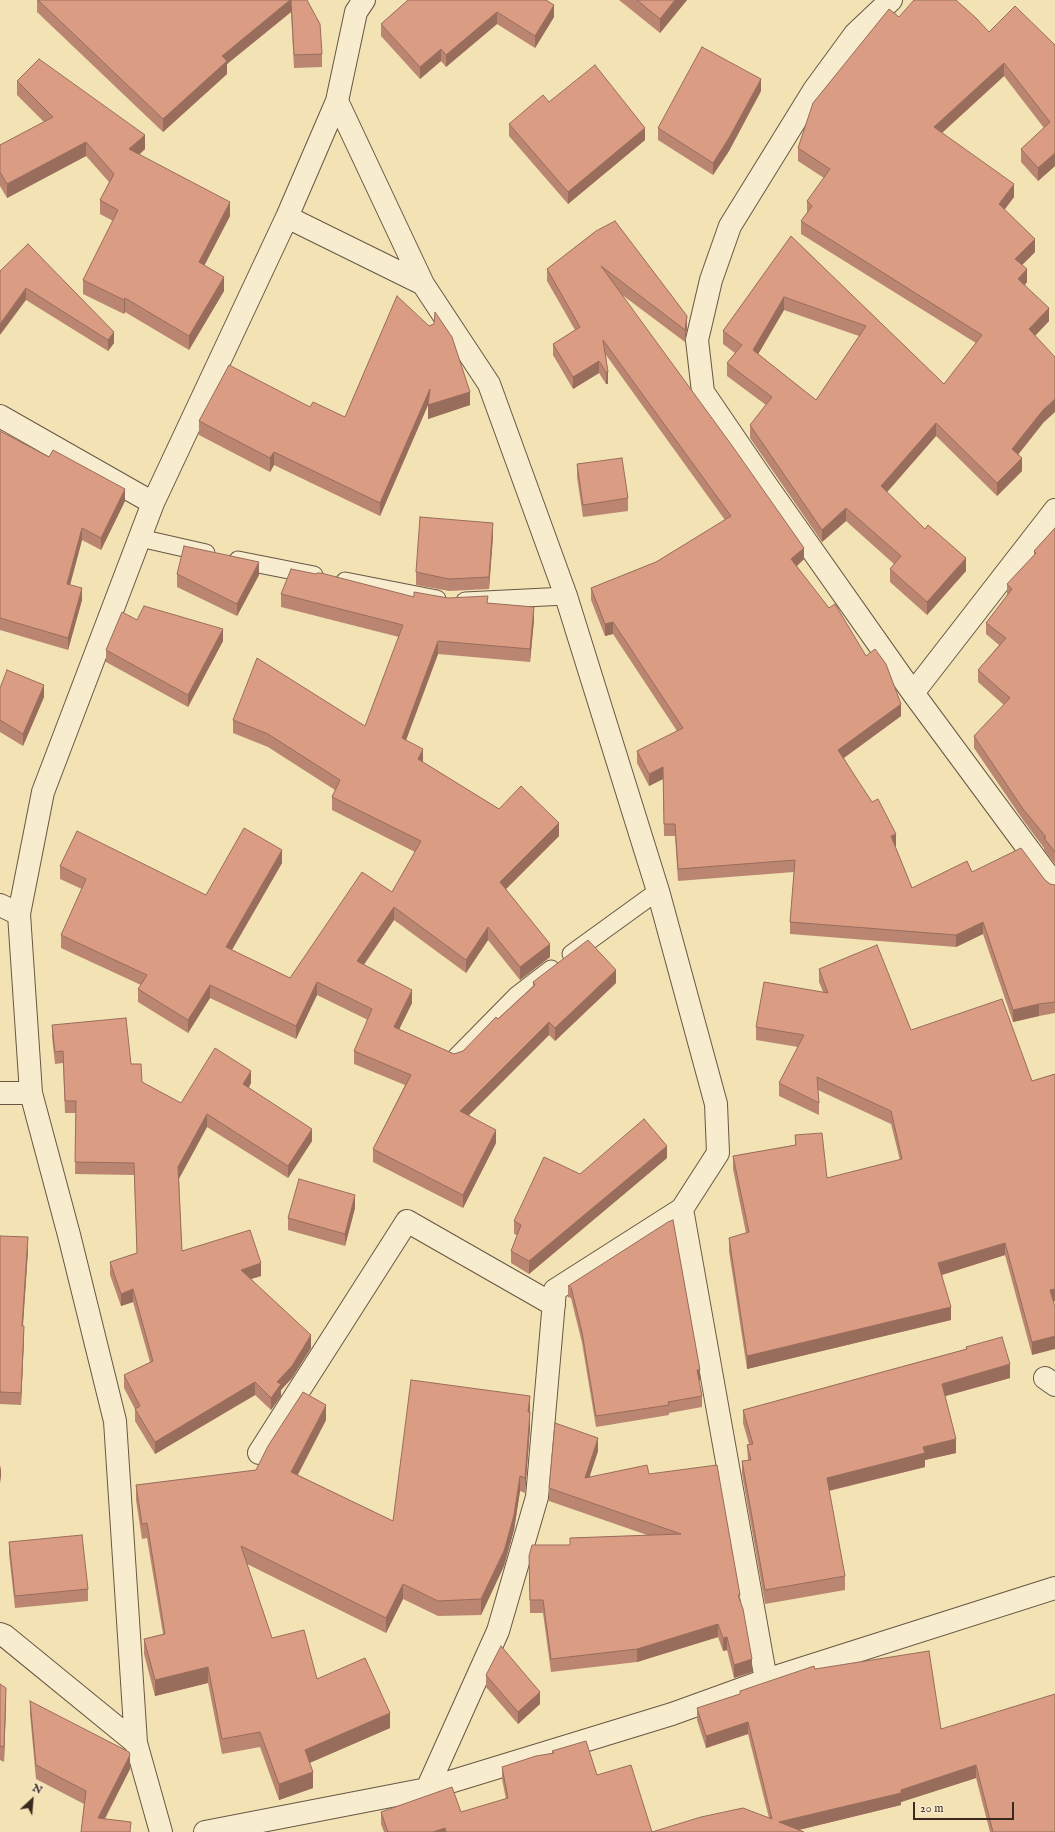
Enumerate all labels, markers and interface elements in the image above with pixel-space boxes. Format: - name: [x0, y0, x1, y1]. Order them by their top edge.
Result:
- north arrow: [12, 1780, 52, 1820]
- text: N: [30, 1781, 45, 1798]
- scale bar: [915, 1794, 1016, 1820]
- text: 20 m: [920, 1801, 943, 1816]

